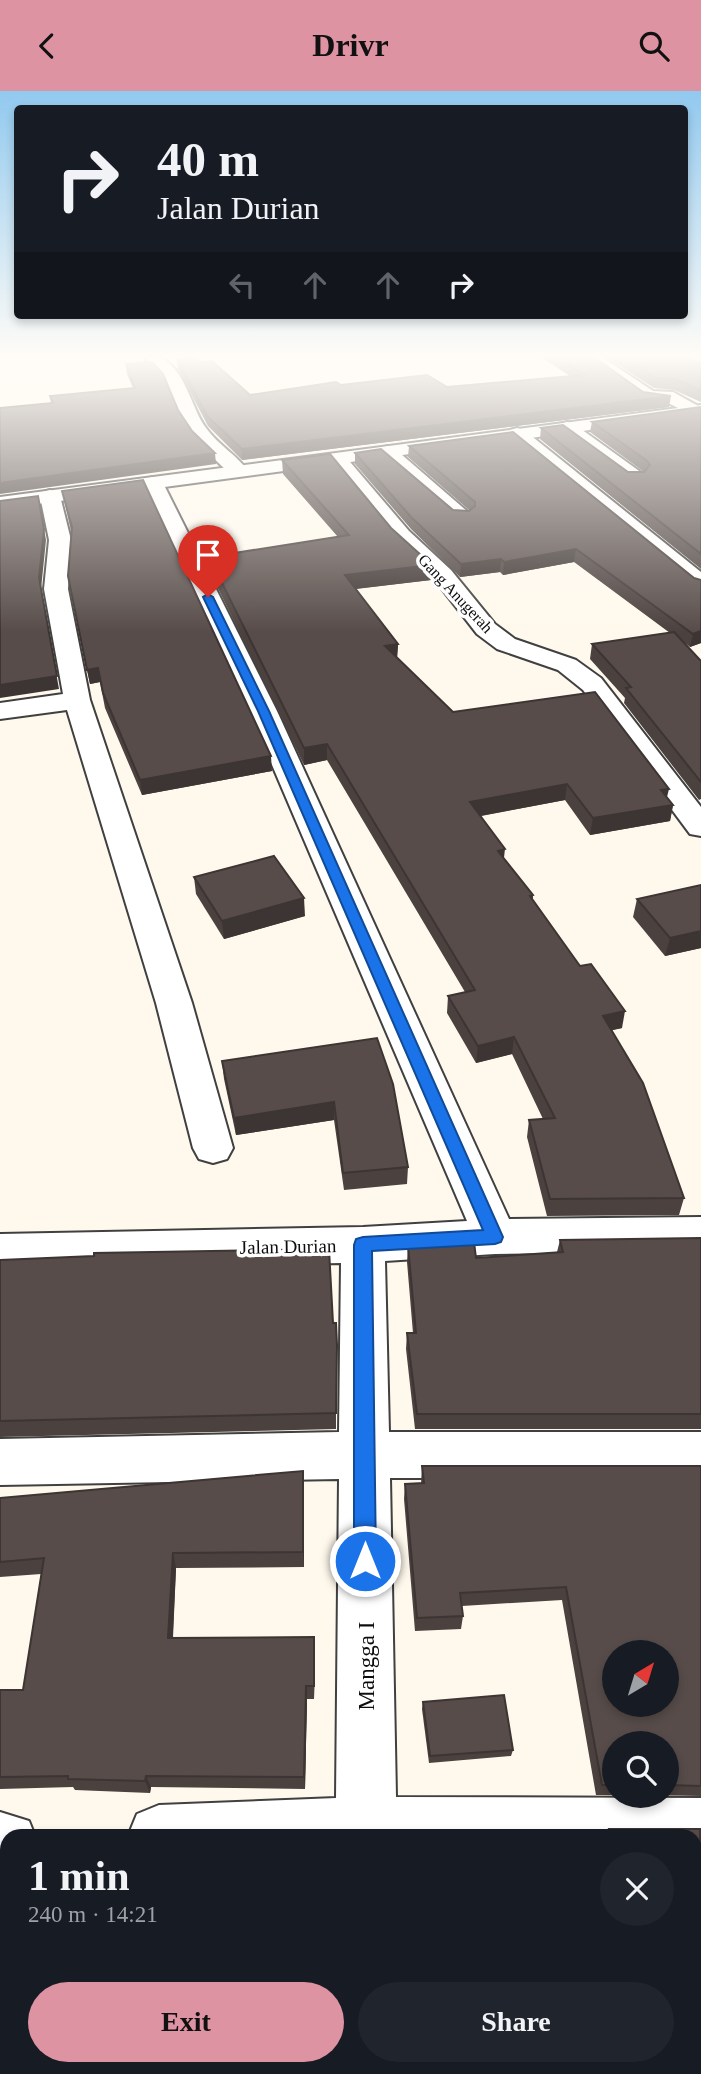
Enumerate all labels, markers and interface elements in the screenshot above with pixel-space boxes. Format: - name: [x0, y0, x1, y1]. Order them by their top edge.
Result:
- icon: back: [28, 27, 66, 65]
- text: Drivr: [312, 27, 389, 63]
- icon: search: [635, 27, 673, 65]
- text: 40 m: [157, 132, 259, 187]
- icon: right: [42, 133, 133, 224]
- text: Jalan Durian: [157, 190, 320, 226]
- icon: left: [223, 266, 261, 304]
- icon: ahead: [296, 266, 334, 304]
- icon: ahead: [369, 266, 407, 304]
- icon: right: [442, 266, 480, 304]
- pin: [178, 525, 238, 597]
- icon: arrive: [189, 536, 227, 574]
- street label: Gang Anugerah: [414, 551, 496, 637]
- street label: Jalan Durian: [240, 1235, 337, 1258]
- position arrow: [328, 1524, 402, 1598]
- street label: Mangga I: [354, 1622, 379, 1710]
- north arrow: [602, 1640, 679, 1717]
- map controls: [602, 1640, 679, 1808]
- button: search: [602, 1731, 679, 1808]
- button: close: [600, 1852, 674, 1926]
- text: 1 min: [28, 1853, 130, 1899]
- text: 240 m · 14:21: [28, 1902, 158, 1927]
- button: Exit: [28, 1982, 344, 2062]
- button: Share: [358, 1982, 674, 2062]

